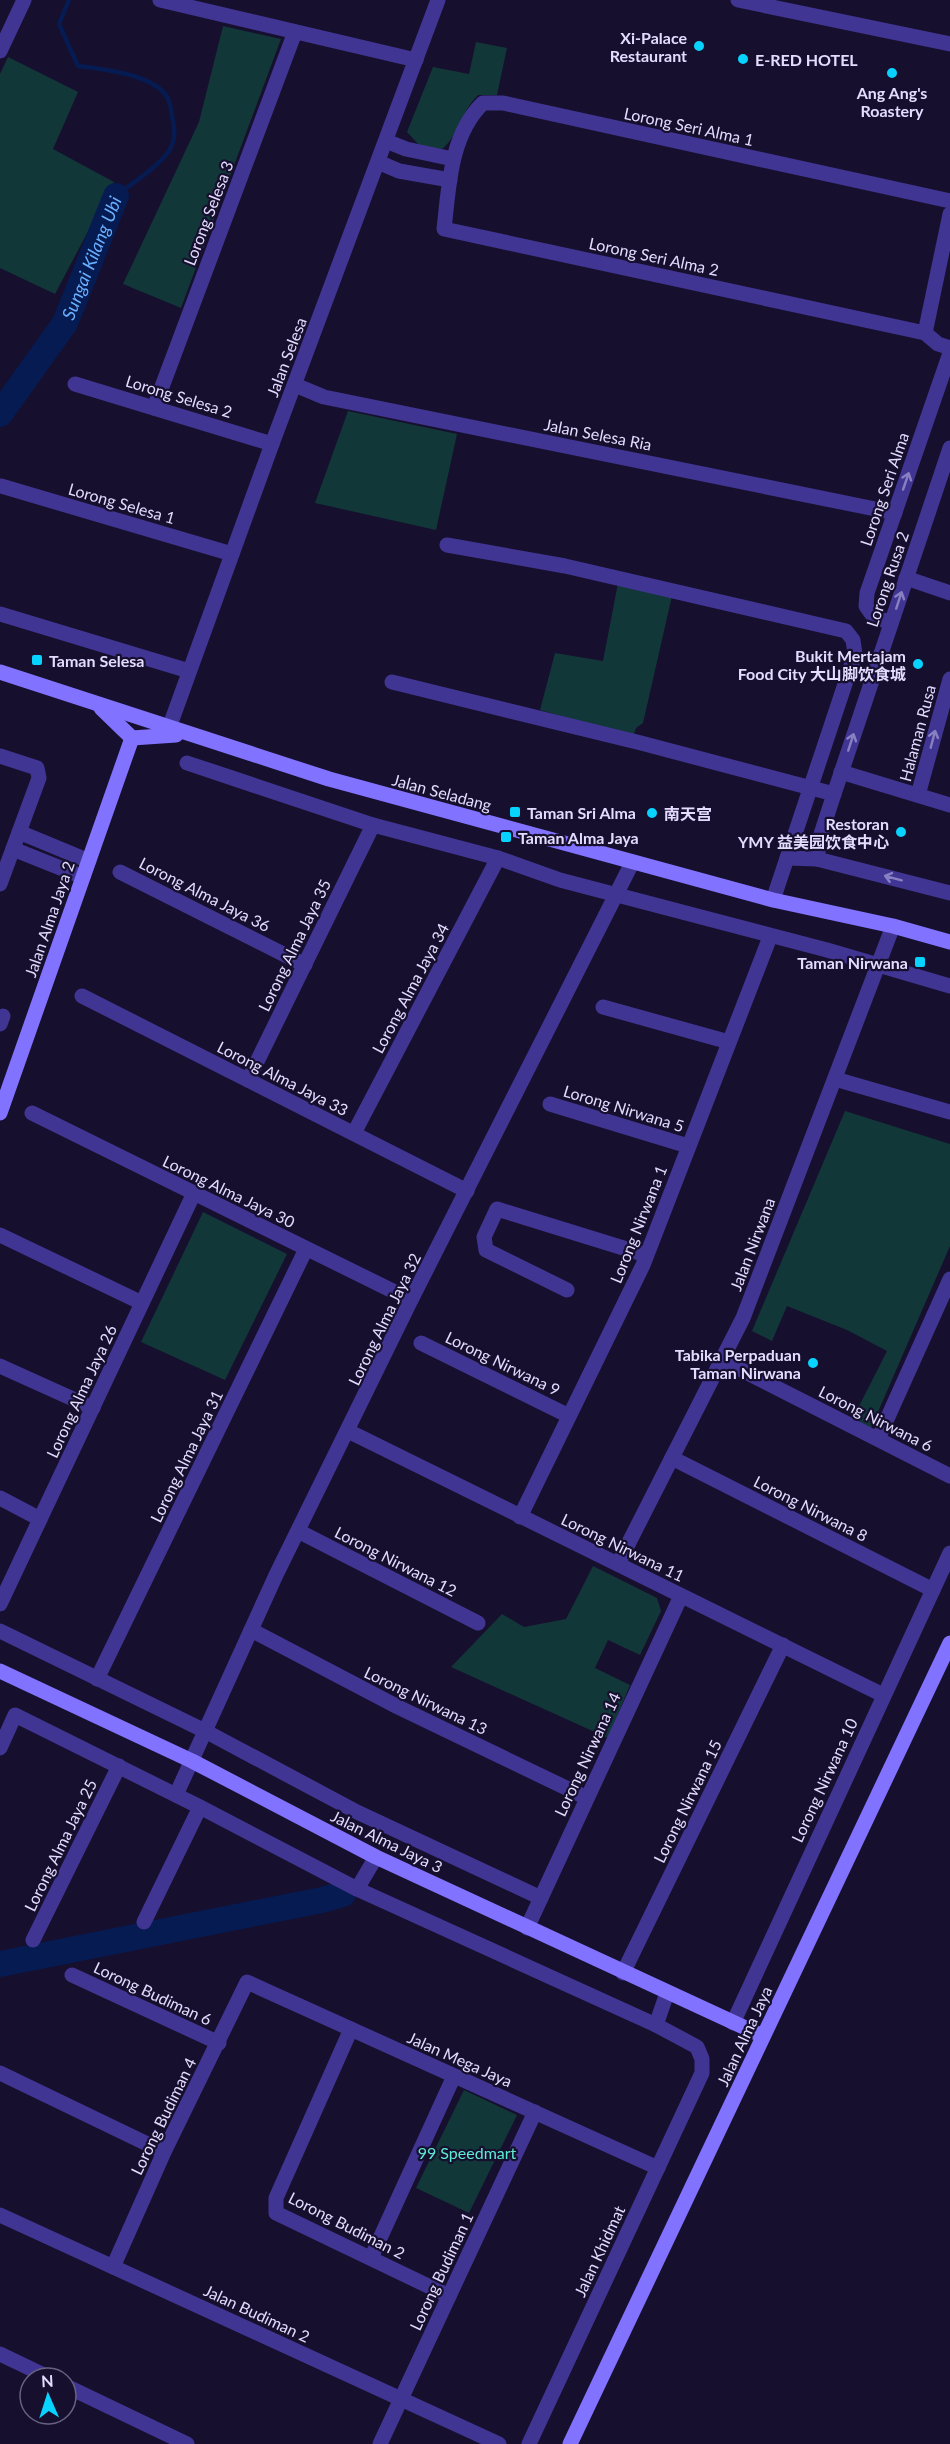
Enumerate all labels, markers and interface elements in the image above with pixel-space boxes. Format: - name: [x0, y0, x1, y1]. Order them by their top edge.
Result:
- place label: Xi-Palace Restaurant: [610, 28, 687, 65]
- marker: Xi-Palace Restaurant: [692, 39, 706, 53]
- place label: E-RED HOTEL: [755, 50, 858, 69]
- marker: E-RED HOTEL: [736, 52, 750, 66]
- marker: Ang Ang's Roastery: [885, 66, 899, 80]
- place label: Ang Ang's Roastery: [856, 83, 927, 120]
- street label: Lorong Seri Alma 1: [622, 103, 756, 149]
- street label: Lorong Selesa 3: [179, 158, 237, 268]
- water label: Sungai Kilang Ubi: [57, 193, 126, 323]
- street label: Lorong Seri Alma 2: [587, 233, 721, 279]
- street label: Jalan Selesa: [262, 315, 310, 399]
- street label: Lorong Selesa 2: [124, 371, 234, 421]
- street label: Jalan Selesa Ria: [543, 414, 653, 454]
- street label: Lorong Seri Alma: [856, 430, 912, 548]
- one-way arrow: [901, 472, 912, 491]
- street label: Lorong Selesa 1: [66, 479, 178, 527]
- street label: Lorong Rusa 2: [862, 529, 912, 629]
- one-way arrow: [894, 591, 905, 610]
- place label: Bukit Mertajam Food City 大山脚饮食城: [738, 646, 906, 683]
- place label: Taman Selesa: [49, 651, 144, 670]
- marker: Taman Selesa: [30, 653, 44, 667]
- marker: Bukit Mertajam Food City 大山脚饮食城: [911, 657, 925, 671]
- street label: Halaman Rusa: [895, 683, 939, 783]
- one-way arrow: [928, 730, 940, 749]
- one-way arrow: [846, 733, 857, 752]
- street label: Jalan Seladang: [390, 770, 494, 814]
- place label: Taman Sri Alma: [527, 803, 636, 822]
- place label: 南天宫: [664, 804, 712, 823]
- marker: Taman Sri Alma: [508, 805, 522, 819]
- marker: 南天宫: [645, 806, 659, 820]
- place label: Restoran YMY 益美园饮食中心: [737, 814, 889, 851]
- marker: Restoran YMY 益美园饮食中心: [894, 825, 908, 839]
- place label: Taman Alma Jaya: [518, 828, 639, 847]
- marker: Taman Alma Jaya: [499, 830, 513, 844]
- street label: Lorong Alma Jaya 36: [136, 853, 274, 935]
- street label: Jalan Alma Jaya 2: [20, 858, 78, 980]
- one-way arrow: [884, 872, 903, 884]
- street label: Lorong Alma Jaya 35: [254, 876, 334, 1014]
- street label: Lorong Alma Jaya 34: [368, 920, 452, 1056]
- place label: Taman Nirwana: [797, 953, 908, 972]
- marker: Taman Nirwana: [913, 955, 927, 969]
- street label: Lorong Alma Jaya 33: [214, 1037, 352, 1119]
- street label: Lorong Nirwana 5: [561, 1081, 687, 1135]
- street label: Lorong Alma Jaya 30: [160, 1151, 298, 1231]
- street label: Lorong Nirwana 1: [606, 1162, 670, 1286]
- street label: Jalan Nirwana: [726, 1195, 778, 1293]
- street label: Lorong Alma Jaya 32: [344, 1250, 424, 1388]
- street label: Lorong Alma Jaya 26: [42, 1322, 120, 1460]
- street label: Lorong Nirwana 9: [443, 1327, 563, 1399]
- place label: Tabika Perpaduan Taman Nirwana: [675, 1345, 801, 1382]
- marker: Tabika Perpaduan Taman Nirwana: [806, 1356, 820, 1370]
- street label: Lorong Nirwana 6: [816, 1381, 936, 1455]
- street label: Lorong Alma Jaya 31: [146, 1387, 226, 1525]
- street label: Lorong Nirwana 8: [751, 1471, 871, 1545]
- street label: Lorong Nirwana 11: [558, 1509, 688, 1585]
- street label: Lorong Nirwana 12: [332, 1522, 460, 1600]
- street label: Lorong Nirwana 13: [361, 1662, 491, 1738]
- street label: Lorong Nirwana 14: [550, 1689, 624, 1819]
- street label: Lorong Nirwana 10: [787, 1715, 861, 1845]
- street label: Lorong Nirwana 15: [649, 1736, 725, 1866]
- street label: Lorong Alma Jaya 25: [20, 1776, 100, 1914]
- street label: Jalan Alma Jaya 3: [328, 1806, 446, 1876]
- street label: Lorong Budiman 6: [91, 1957, 215, 2029]
- street label: Jalan Alma Jaya: [713, 1983, 775, 2089]
- street label: Jalan Mega Jaya: [405, 2027, 515, 2091]
- street label: Lorong Budiman 4: [126, 2054, 200, 2178]
- park label: 99 Speedmart: [418, 2143, 517, 2162]
- street label: Lorong Budiman 2: [286, 2187, 408, 2263]
- street label: Jalan Khidmat: [570, 2202, 628, 2300]
- street label: Lorong Budiman 1: [405, 2209, 477, 2333]
- street label: Jalan Budiman 2: [201, 2280, 313, 2346]
- north arrow: [18, 2366, 78, 2426]
- text: N: [41, 2371, 54, 2390]

